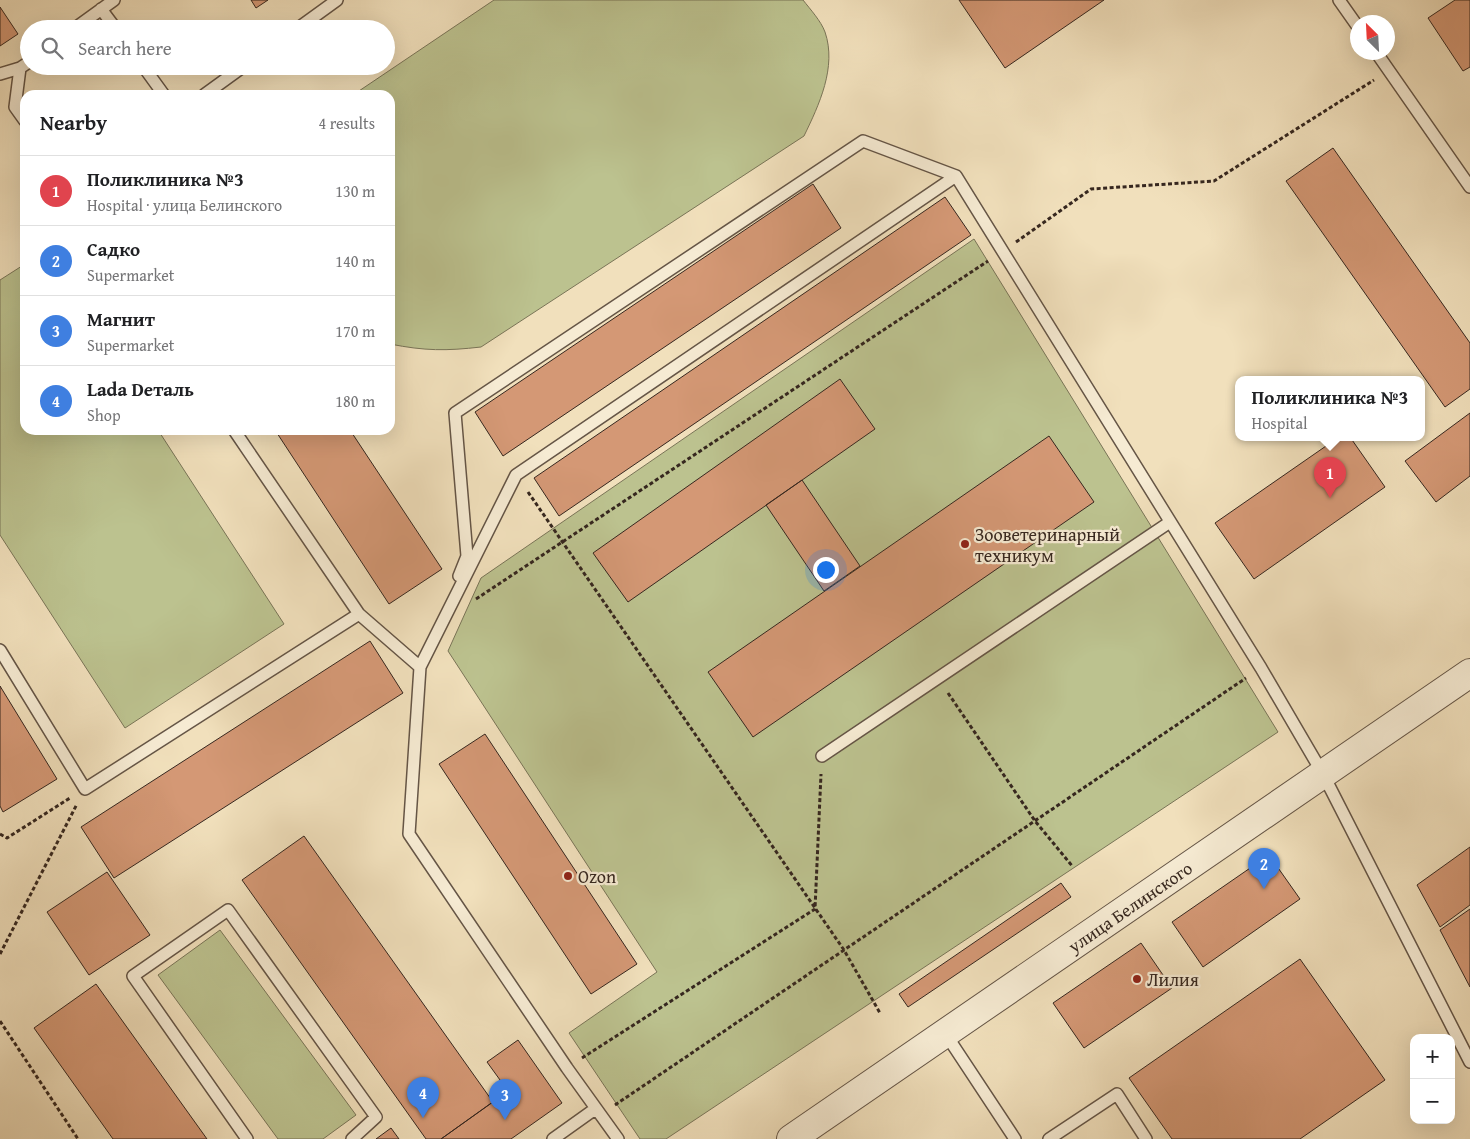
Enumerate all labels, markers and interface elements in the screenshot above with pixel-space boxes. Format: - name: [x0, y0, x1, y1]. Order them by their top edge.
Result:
- north arrow: [1350, 15, 1395, 60]
- search box: [20, 20, 395, 75]
- icon: search: [38, 34, 66, 62]
- text: Search here: [78, 34, 172, 62]
- text: Nearby: [40, 107, 107, 138]
- text: 4 results: [318, 111, 375, 135]
- text: Поликлиника №3: [87, 165, 244, 193]
- text: 1: [52, 179, 60, 203]
- text: 130 m: [335, 179, 375, 203]
- text: Hospital · улица Белинского: [87, 193, 282, 217]
- text: Садко: [87, 235, 140, 263]
- text: 2: [52, 249, 60, 273]
- text: 140 m: [335, 249, 375, 273]
- text: Supermarket: [87, 263, 174, 287]
- text: Магнит: [87, 305, 155, 333]
- text: 3: [52, 319, 60, 343]
- text: 170 m: [335, 319, 375, 343]
- text: Supermarket: [87, 333, 174, 357]
- text: Lada Dеталь: [87, 375, 194, 403]
- popup: [1235, 376, 1425, 441]
- text: Поликлиника №3: [1252, 383, 1408, 411]
- text: 4: [52, 389, 60, 413]
- text: 180 m: [335, 389, 375, 413]
- text: Shop: [87, 403, 121, 427]
- text: Hospital: [1252, 411, 1308, 435]
- pin: 1: [1314, 457, 1346, 498]
- place label: Зооветеринарный техникум: [975, 521, 1120, 569]
- marker: Зооветеринарный техникум: [959, 538, 971, 550]
- your location: [813, 557, 839, 583]
- pin: 2: [1248, 848, 1280, 889]
- street label: улица Белинского: [1061, 854, 1198, 959]
- place label: Ozon: [578, 863, 616, 890]
- marker: Ozon: [562, 870, 574, 882]
- place label: Лилия: [1147, 966, 1199, 993]
- marker: Лилия: [1131, 973, 1143, 985]
- map controls: [1410, 1034, 1455, 1124]
- button: +: [1410, 1034, 1455, 1079]
- pin: 4: [407, 1077, 439, 1118]
- pin: 3: [489, 1079, 521, 1120]
- button: −: [1410, 1079, 1455, 1124]

